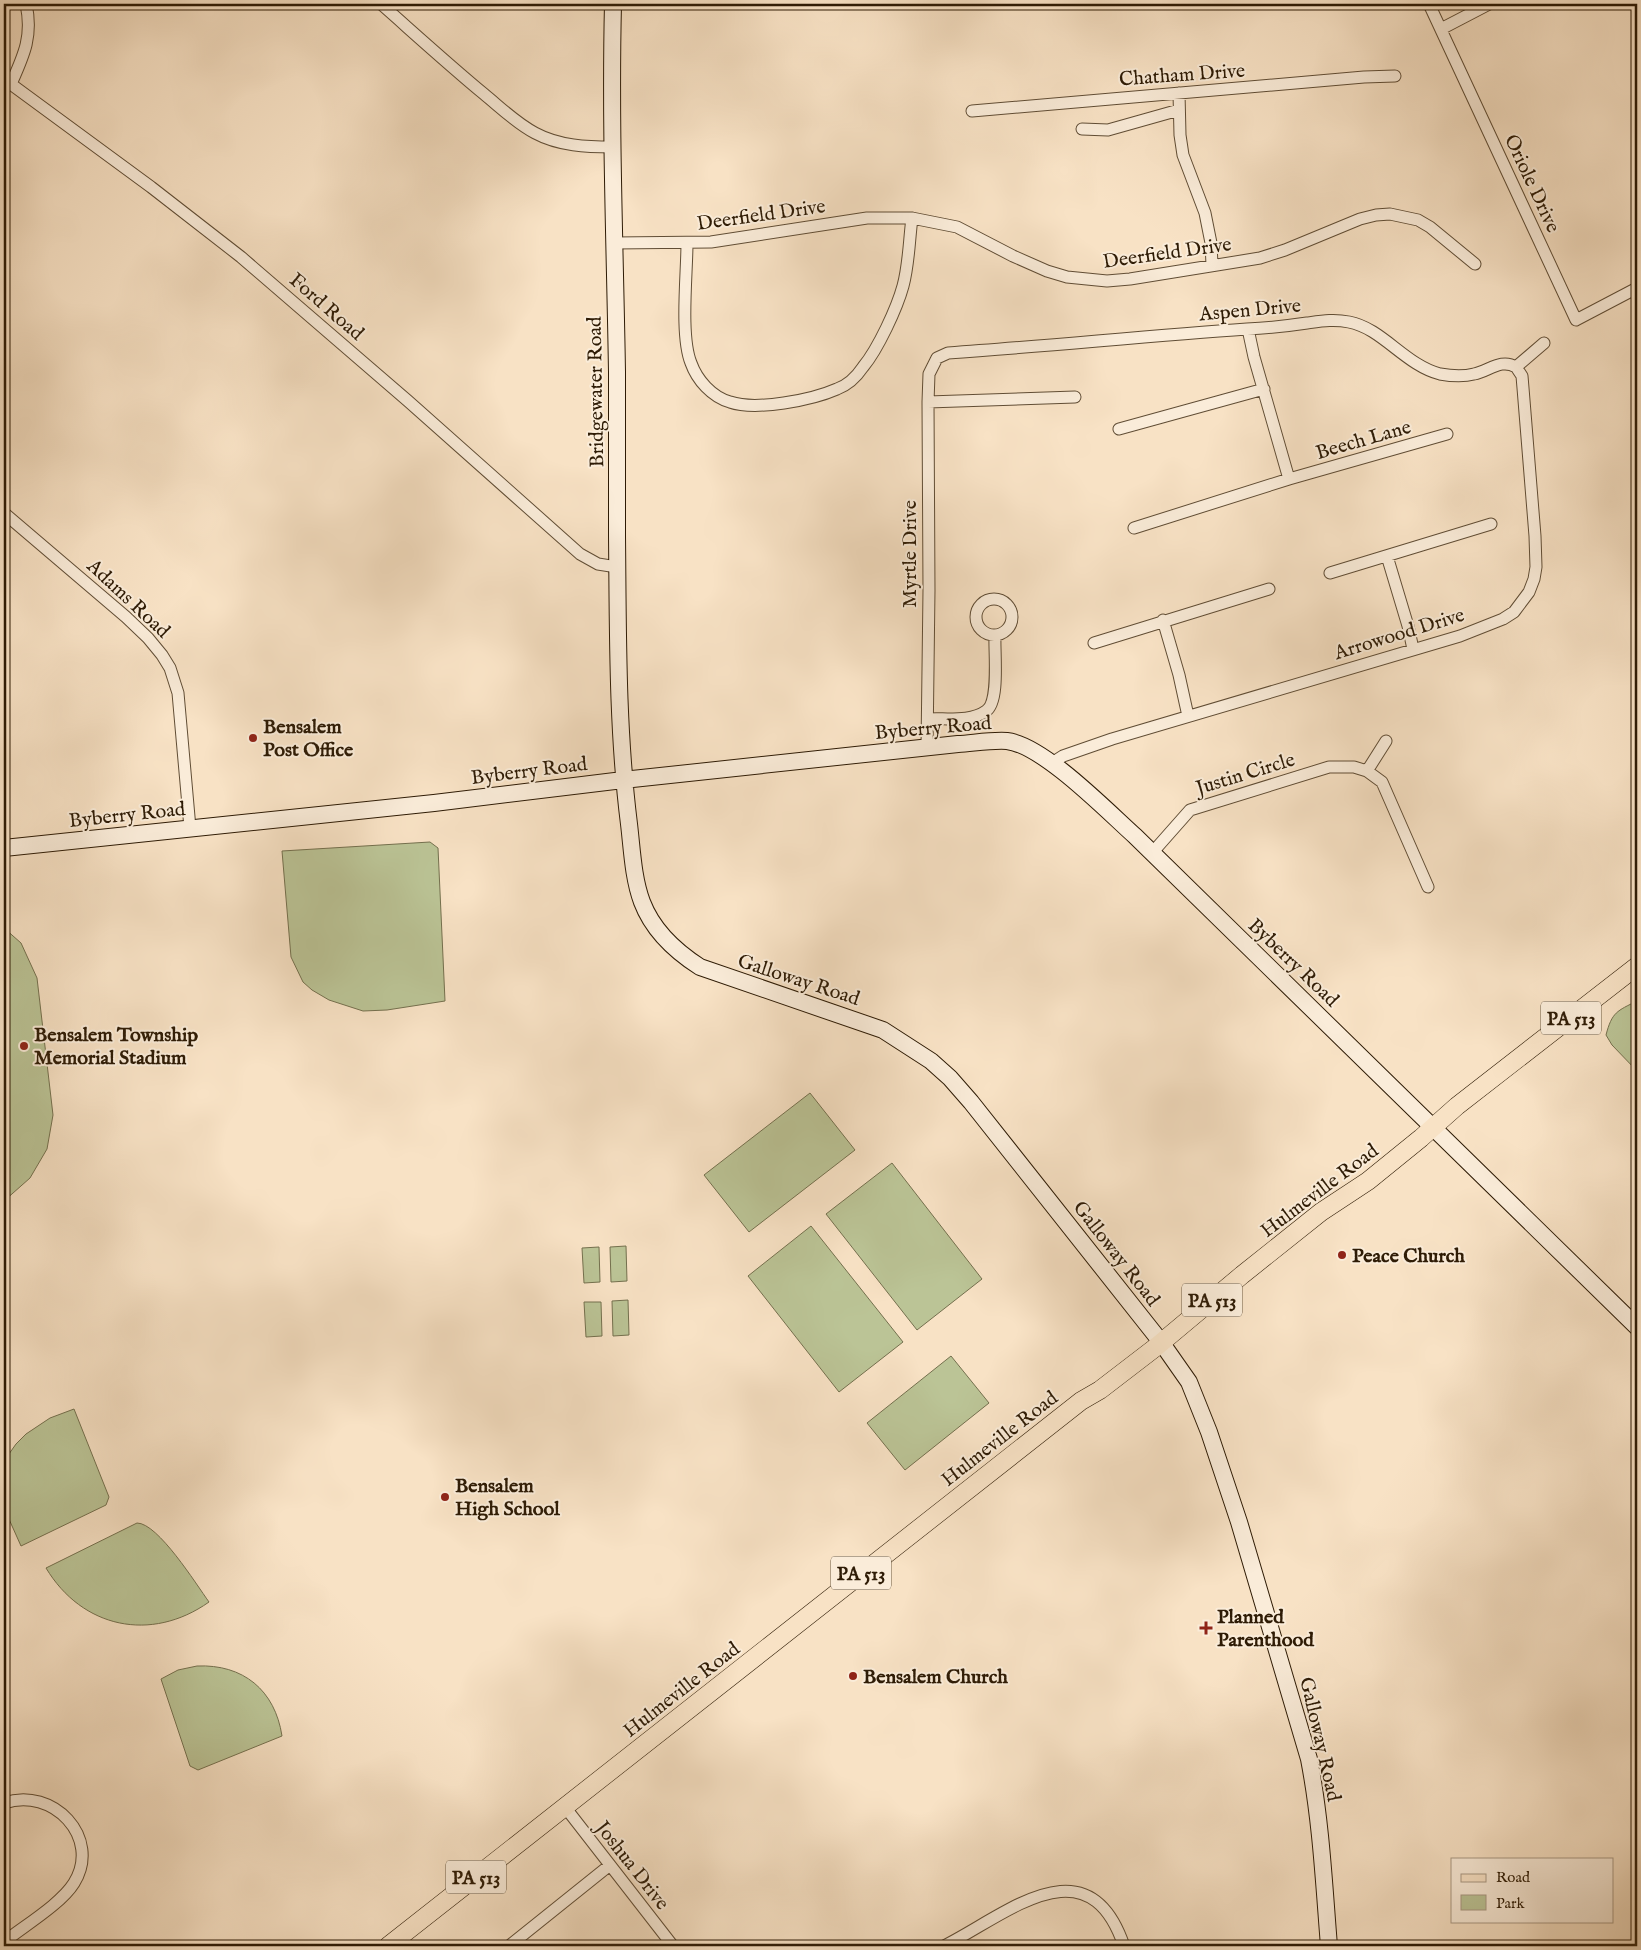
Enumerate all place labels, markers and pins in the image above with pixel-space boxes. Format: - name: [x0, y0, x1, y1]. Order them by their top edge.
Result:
- place label: Bensalem Post Office: [263, 715, 354, 763]
- marker: Bensalem Post Office: [247, 732, 259, 744]
- place label: Bensalem Township Memorial Stadium: [34, 1023, 198, 1071]
- marker: Bensalem Township Memorial Stadium: [18, 1040, 30, 1052]
- place label: Peace Church: [1352, 1244, 1465, 1269]
- marker: Peace Church: [1336, 1249, 1348, 1261]
- place label: Bensalem High School: [455, 1474, 560, 1522]
- marker: Bensalem High School: [439, 1491, 451, 1503]
- place label: Planned Parenthood: [1217, 1605, 1315, 1653]
- marker: Planned Parenthood: [1199, 1621, 1213, 1635]
- place label: Bensalem Church: [863, 1665, 1008, 1690]
- marker: Bensalem Church: [847, 1670, 859, 1682]

